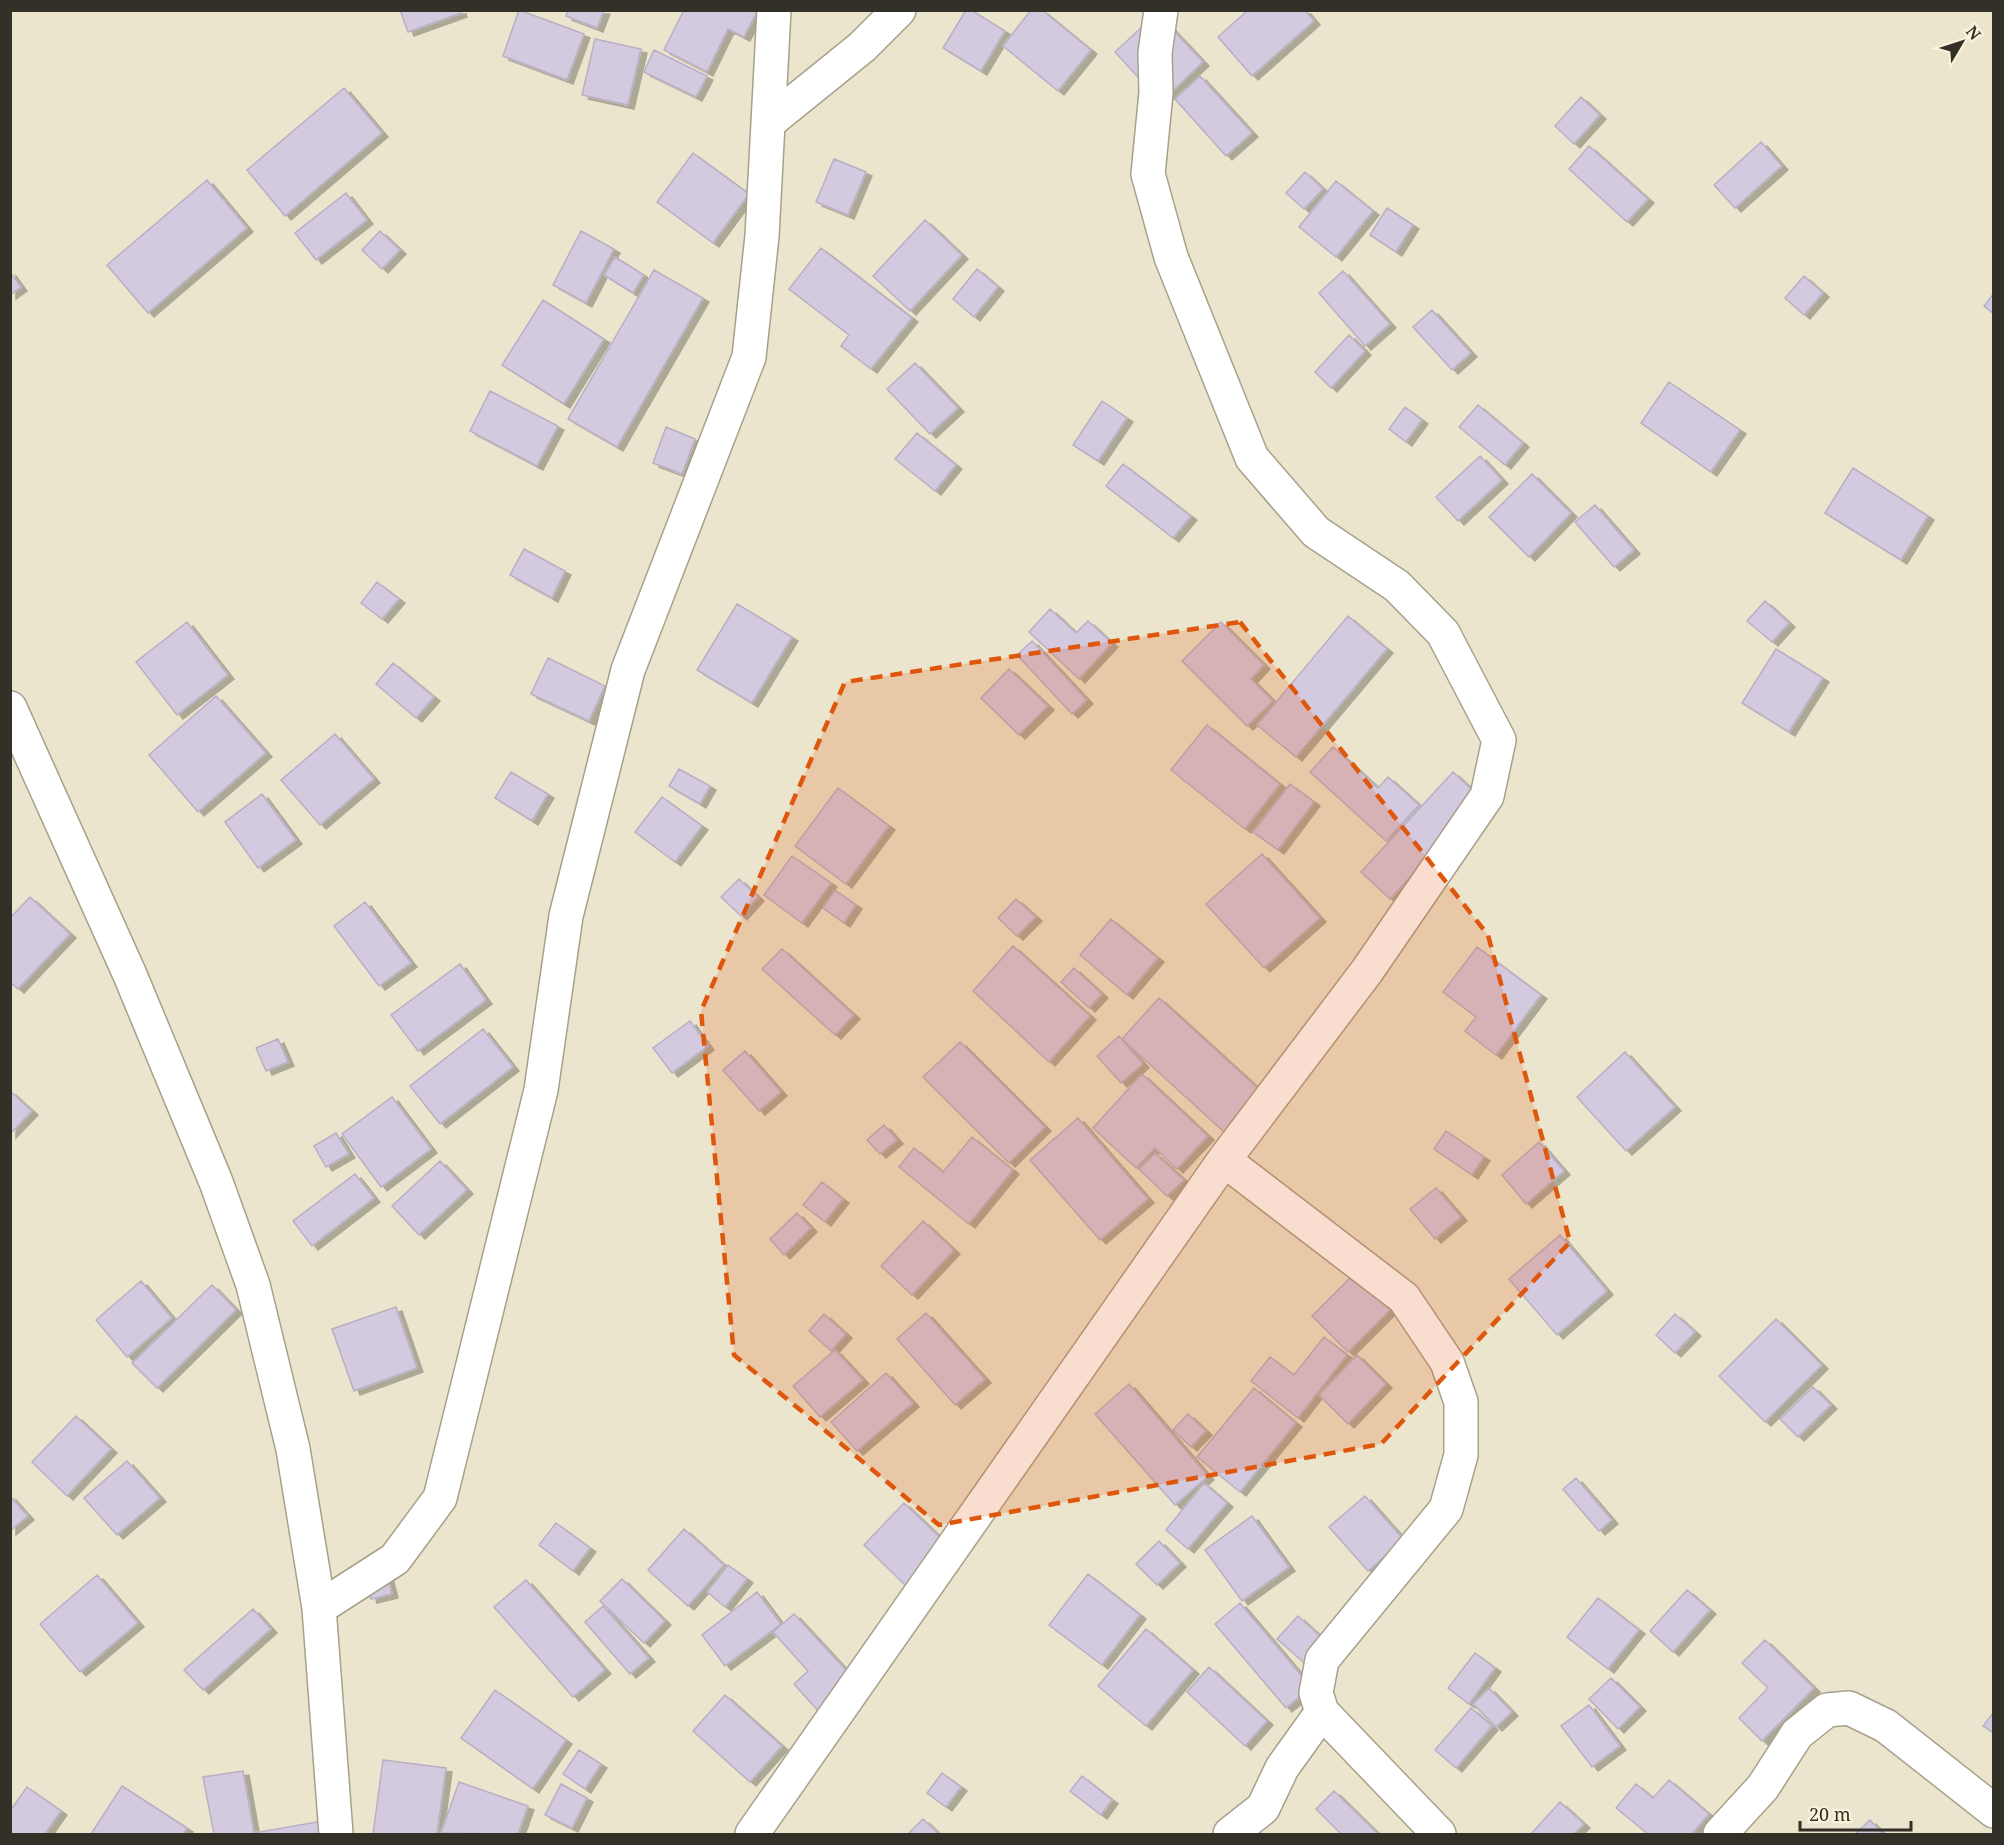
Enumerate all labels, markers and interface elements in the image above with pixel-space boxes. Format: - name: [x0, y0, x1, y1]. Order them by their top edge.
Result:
- north arrow: [1932, 12, 1992, 72]
- text: N: [1961, 21, 1986, 45]
- scale bar: [1800, 1794, 1911, 1832]
- text: 20 m: [1809, 1802, 1851, 1826]

